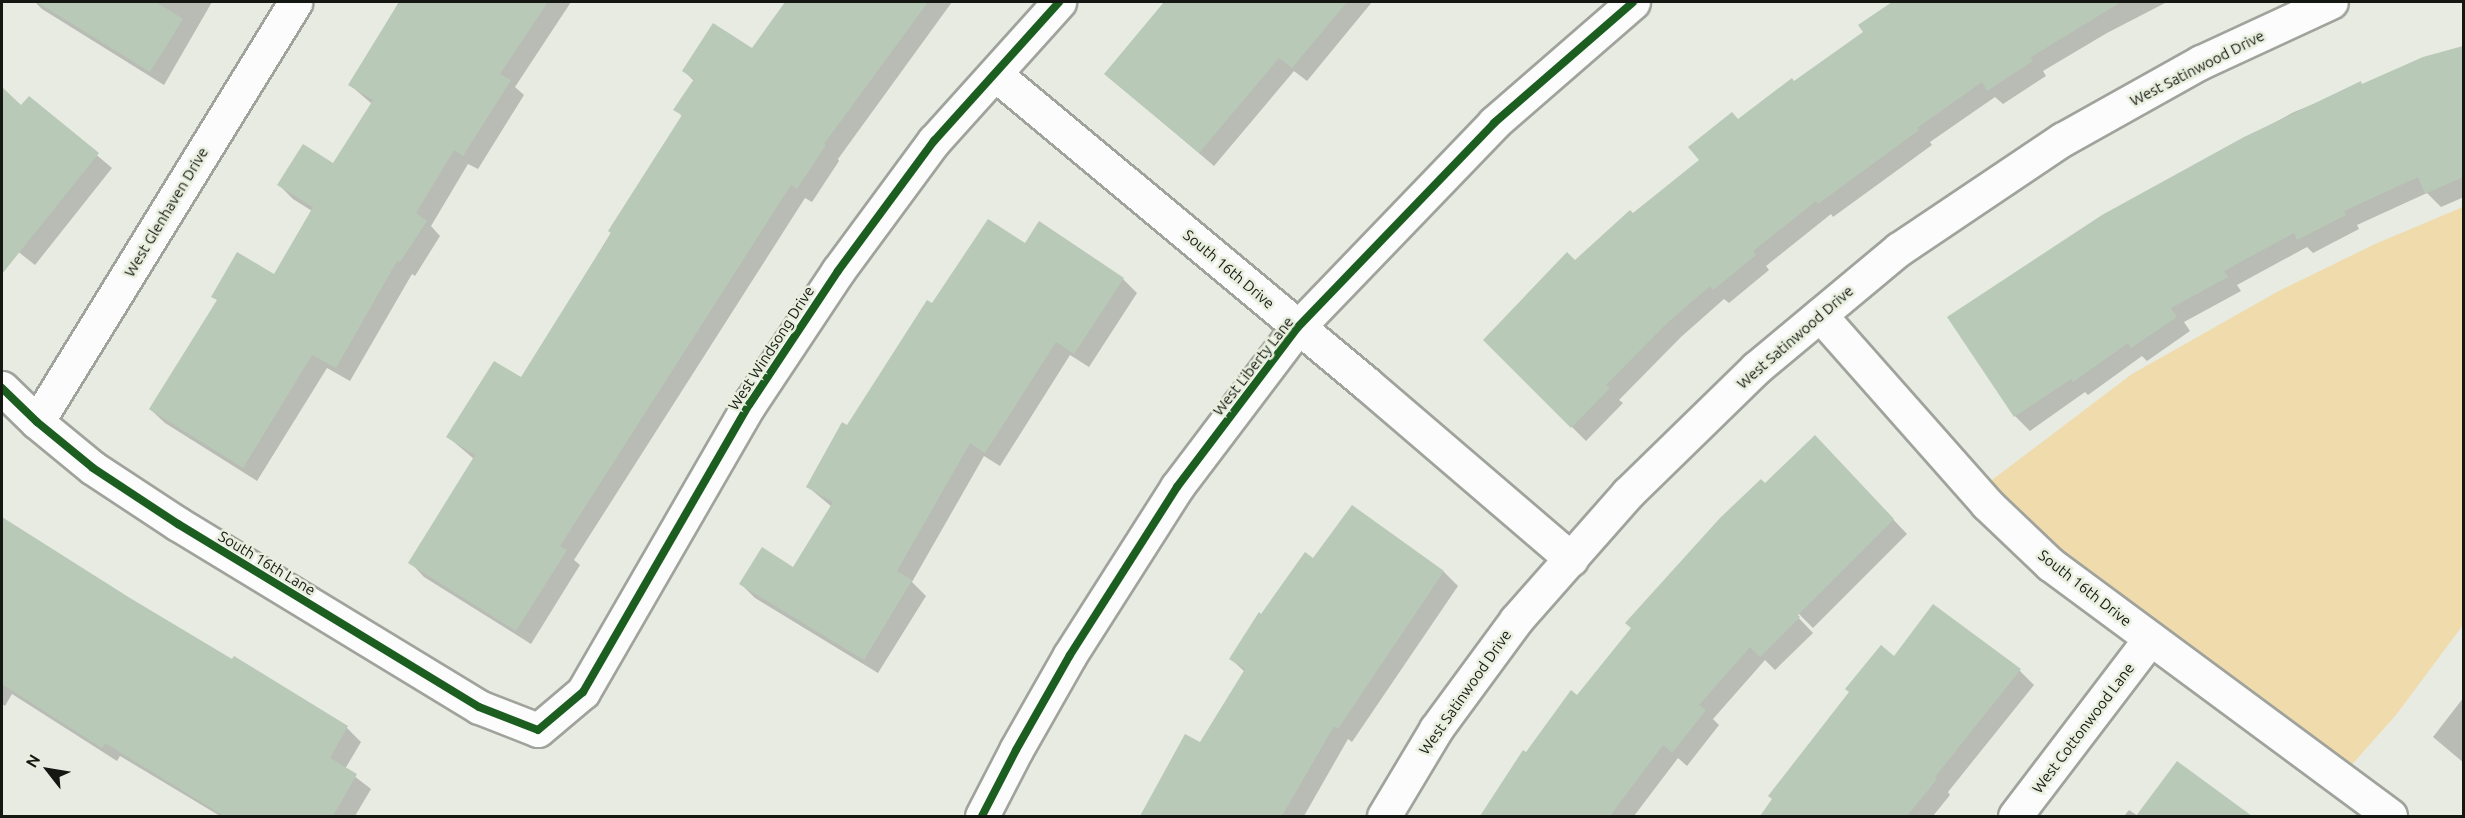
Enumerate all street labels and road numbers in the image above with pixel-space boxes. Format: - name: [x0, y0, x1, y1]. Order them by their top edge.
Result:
- street label: West Satinwood Drive: [2127, 26, 2267, 110]
- street label: West Glenhaven Drive: [120, 144, 212, 280]
- street label: South 16th Drive: [1180, 226, 1278, 312]
- street label: West Satinwood Drive: [1733, 282, 1857, 392]
- street label: West Windsong Drive: [724, 283, 818, 413]
- street label: West Liberty Lane: [1209, 313, 1297, 419]
- street label: South 16th Lane: [215, 527, 319, 599]
- street label: South 16th Drive: [2035, 546, 2135, 630]
- street label: West Satinwood Drive: [1415, 626, 1515, 758]
- street label: West Cottonwood Lane: [2028, 659, 2138, 797]

